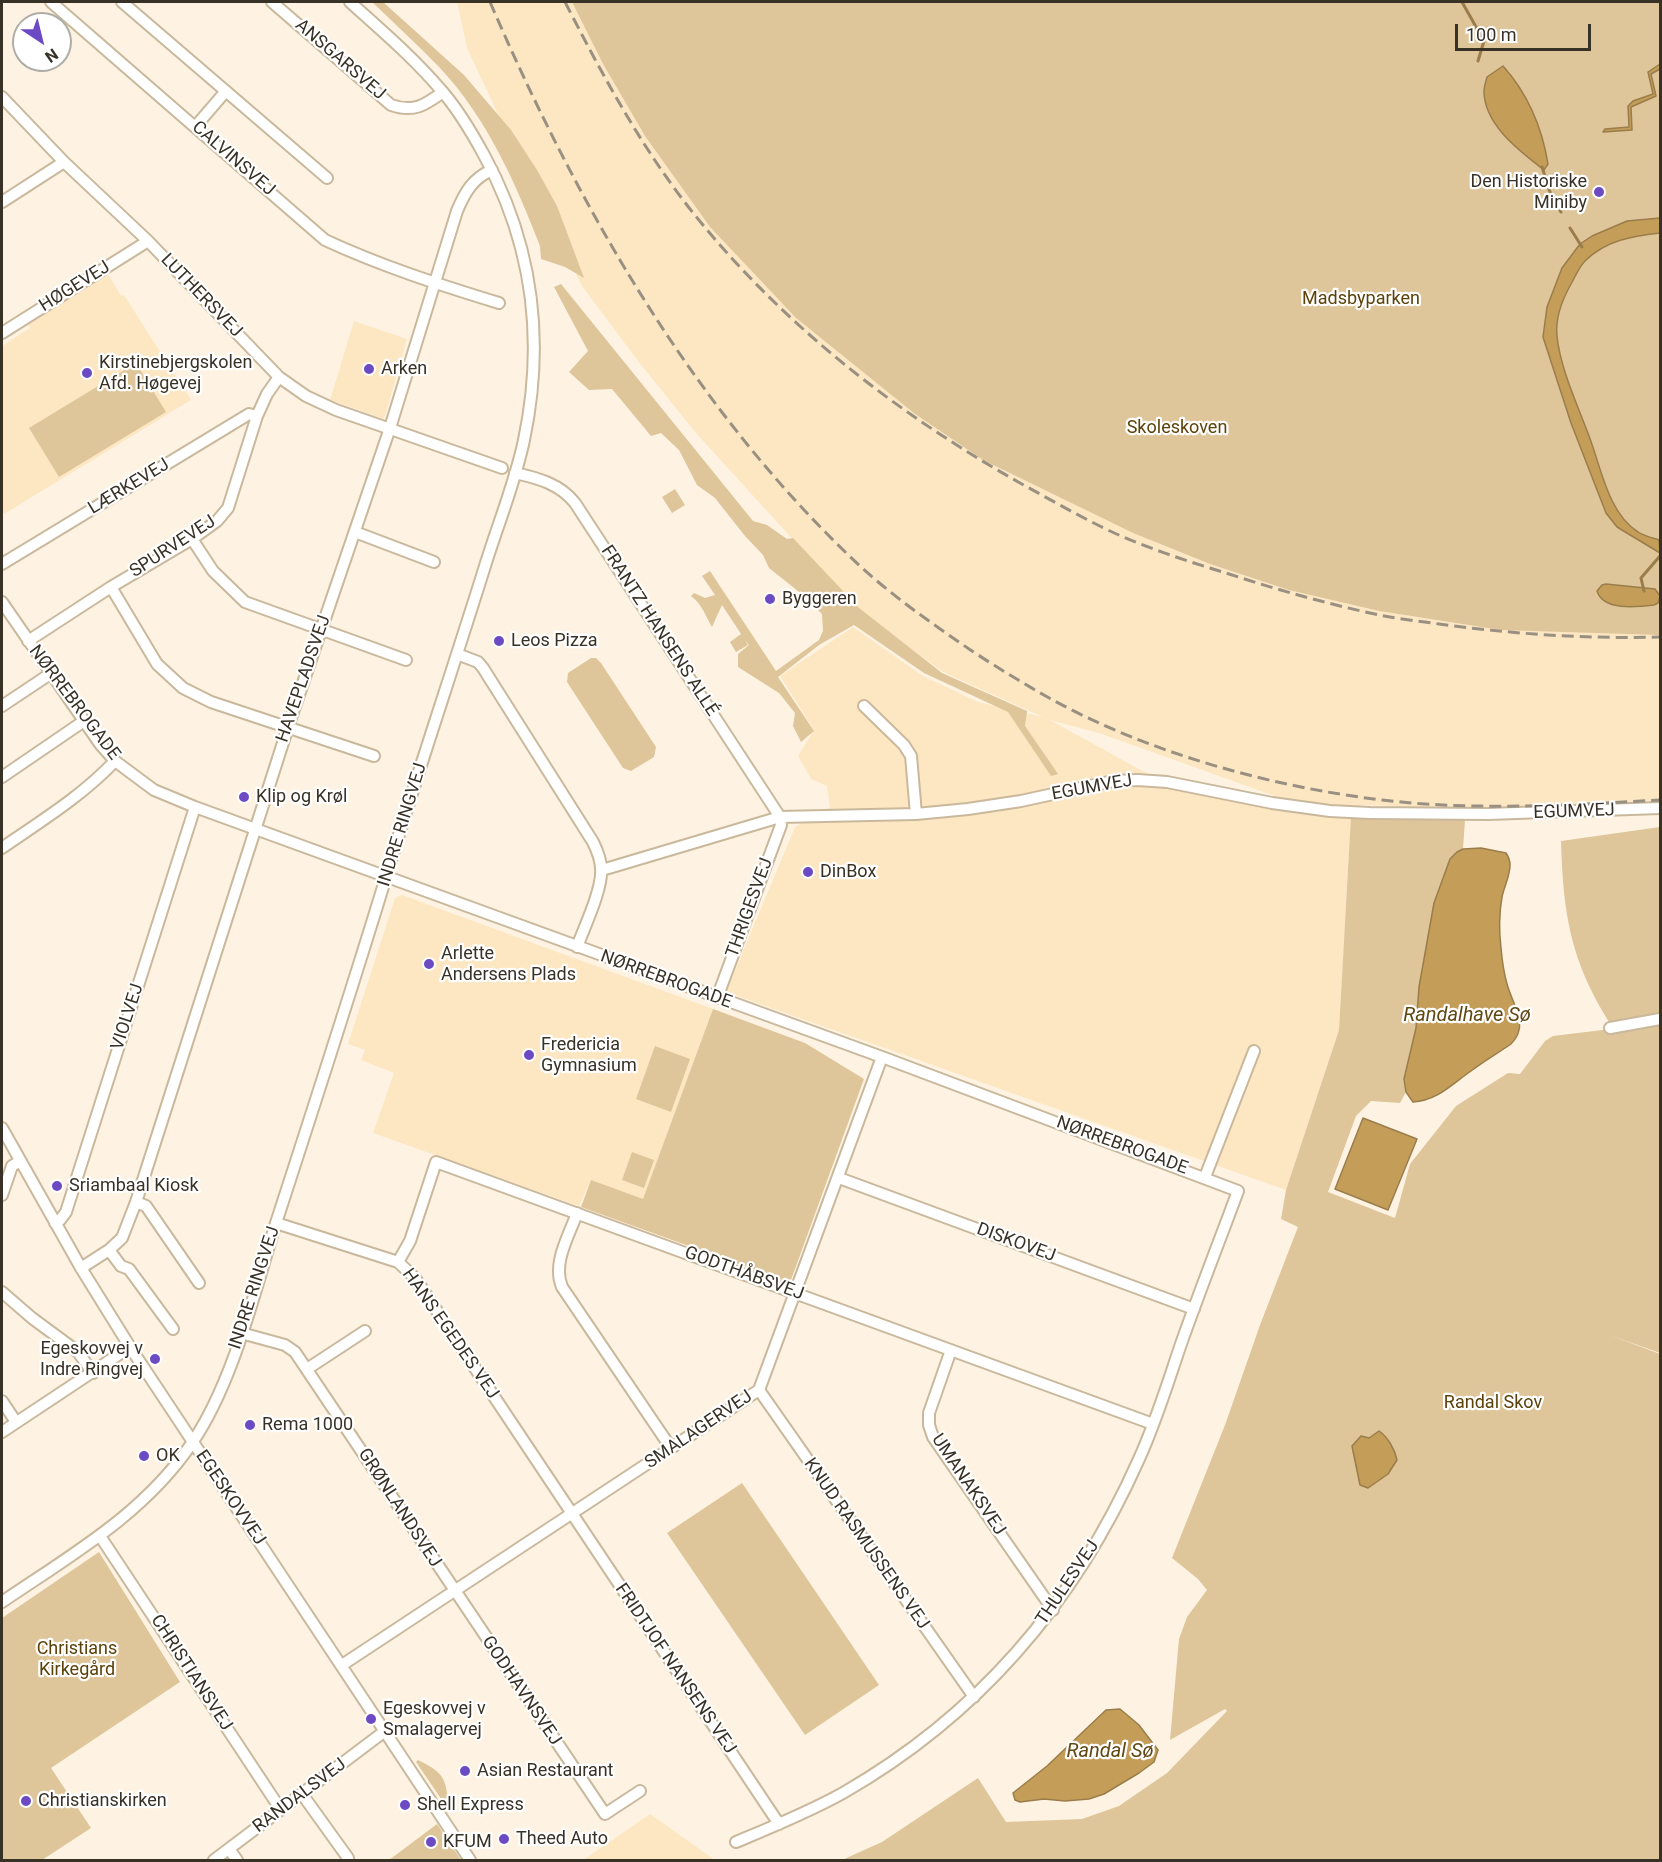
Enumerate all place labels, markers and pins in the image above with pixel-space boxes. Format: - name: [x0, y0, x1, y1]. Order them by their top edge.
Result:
- place label: Den Historiske Miniby: [1470, 171, 1587, 213]
- marker: Den Historiske Miniby: [1592, 185, 1606, 199]
- place label: Kirstinebjergskolen Afd. Høgevej: [99, 352, 252, 394]
- place label: Arken: [381, 358, 427, 380]
- marker: Arken: [362, 362, 376, 376]
- marker: Kirstinebjergskolen Afd. Høgevej: [80, 366, 94, 380]
- place label: Byggeren: [782, 588, 857, 610]
- marker: Byggeren: [763, 592, 777, 606]
- place label: Leos Pizza: [511, 630, 598, 652]
- marker: Leos Pizza: [492, 634, 506, 648]
- place label: Klip og Krøl: [256, 786, 347, 808]
- marker: Klip og Krøl: [237, 790, 251, 804]
- place label: DinBox: [820, 861, 876, 883]
- marker: DinBox: [801, 865, 815, 879]
- place label: Arlette Andersens Plads: [441, 943, 576, 986]
- marker: Arlette Andersens Plads: [422, 957, 436, 971]
- place label: Fredericia Gymnasium: [541, 1034, 637, 1076]
- marker: Fredericia Gymnasium: [522, 1048, 536, 1062]
- place label: Sriambaal Kiosk: [69, 1175, 199, 1197]
- marker: Sriambaal Kiosk: [50, 1179, 64, 1193]
- place label: Egeskovvej v Indre Ringvej: [40, 1338, 143, 1380]
- marker: Egeskovvej v Indre Ringvej: [148, 1352, 162, 1366]
- place label: Rema 1000: [262, 1414, 353, 1436]
- marker: Rema 1000: [243, 1418, 257, 1432]
- place label: OK: [156, 1445, 180, 1467]
- marker: OK: [137, 1449, 151, 1463]
- place label: Egeskovvej v Smalagervej: [383, 1698, 486, 1740]
- marker: Egeskovvej v Smalagervej: [364, 1712, 378, 1726]
- place label: Asian Restaurant: [477, 1760, 614, 1782]
- marker: Asian Restaurant: [458, 1764, 472, 1778]
- place label: Christianskirken: [38, 1790, 167, 1812]
- marker: Christianskirken: [19, 1794, 33, 1808]
- place label: Shell Express: [417, 1794, 524, 1816]
- marker: Shell Express: [398, 1798, 412, 1812]
- place label: Theed Auto: [516, 1828, 608, 1850]
- place label: KFUM: [443, 1831, 492, 1853]
- marker: Theed Auto: [497, 1832, 511, 1846]
- marker: KFUM: [424, 1835, 438, 1849]

